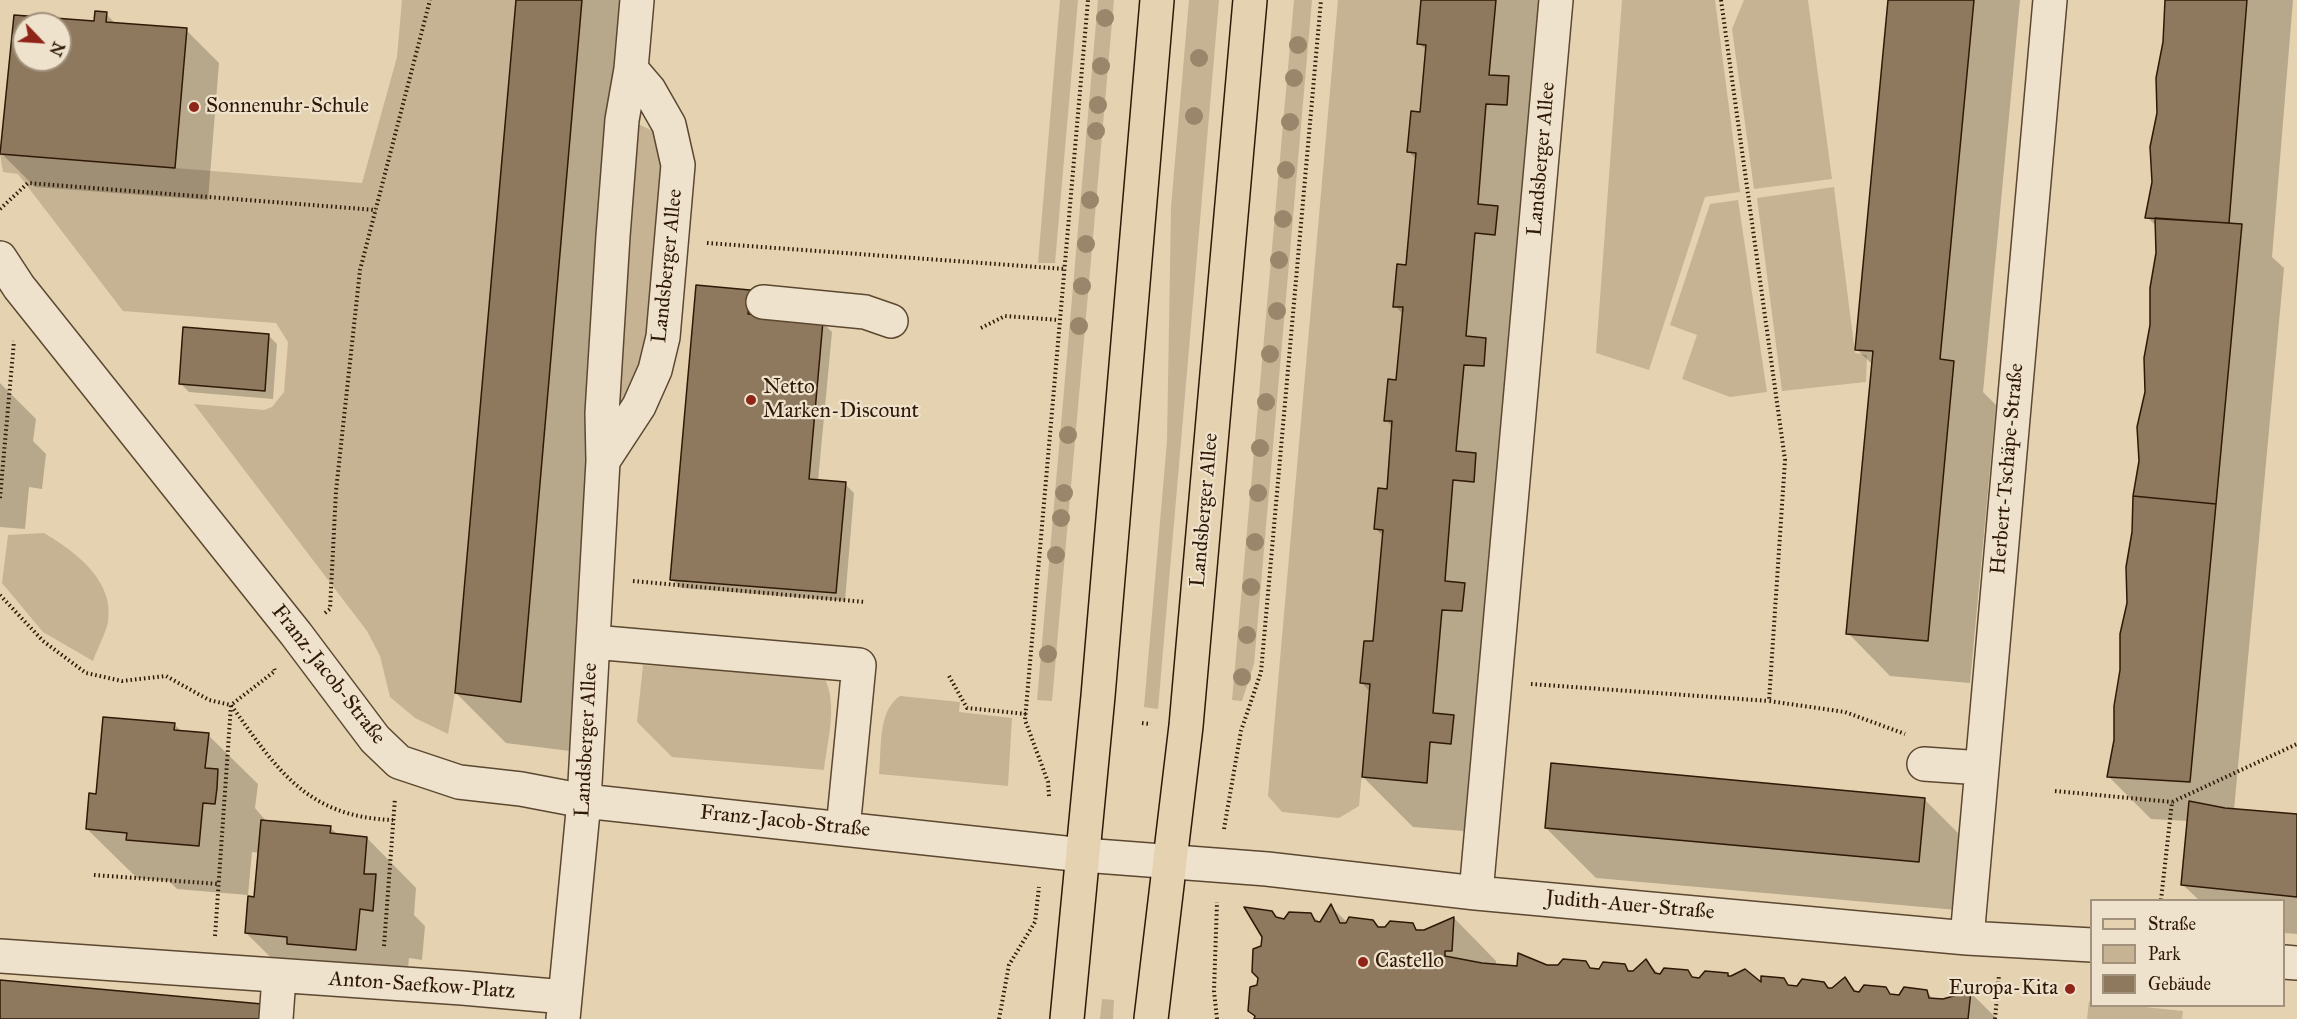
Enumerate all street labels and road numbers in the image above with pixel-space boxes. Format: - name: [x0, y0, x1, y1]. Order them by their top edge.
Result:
- street label: Landsberger Allee: [1523, 81, 1561, 237]
- street label: Landsberger Allee: [647, 188, 689, 344]
- street label: Herbert-Tschäpe-Straße: [1986, 362, 2030, 576]
- street label: Landsberger Allee: [1186, 432, 1224, 588]
- street label: Franz-Jacob-Straße: [265, 600, 391, 750]
- street label: Landsberger Allee: [570, 662, 604, 818]
- street label: Franz-Jacob-Straße: [699, 801, 871, 843]
- street label: Judith-Auer-Straße: [1545, 886, 1715, 926]
- street label: Anton-Saefkow-Platz: [328, 967, 516, 1005]

